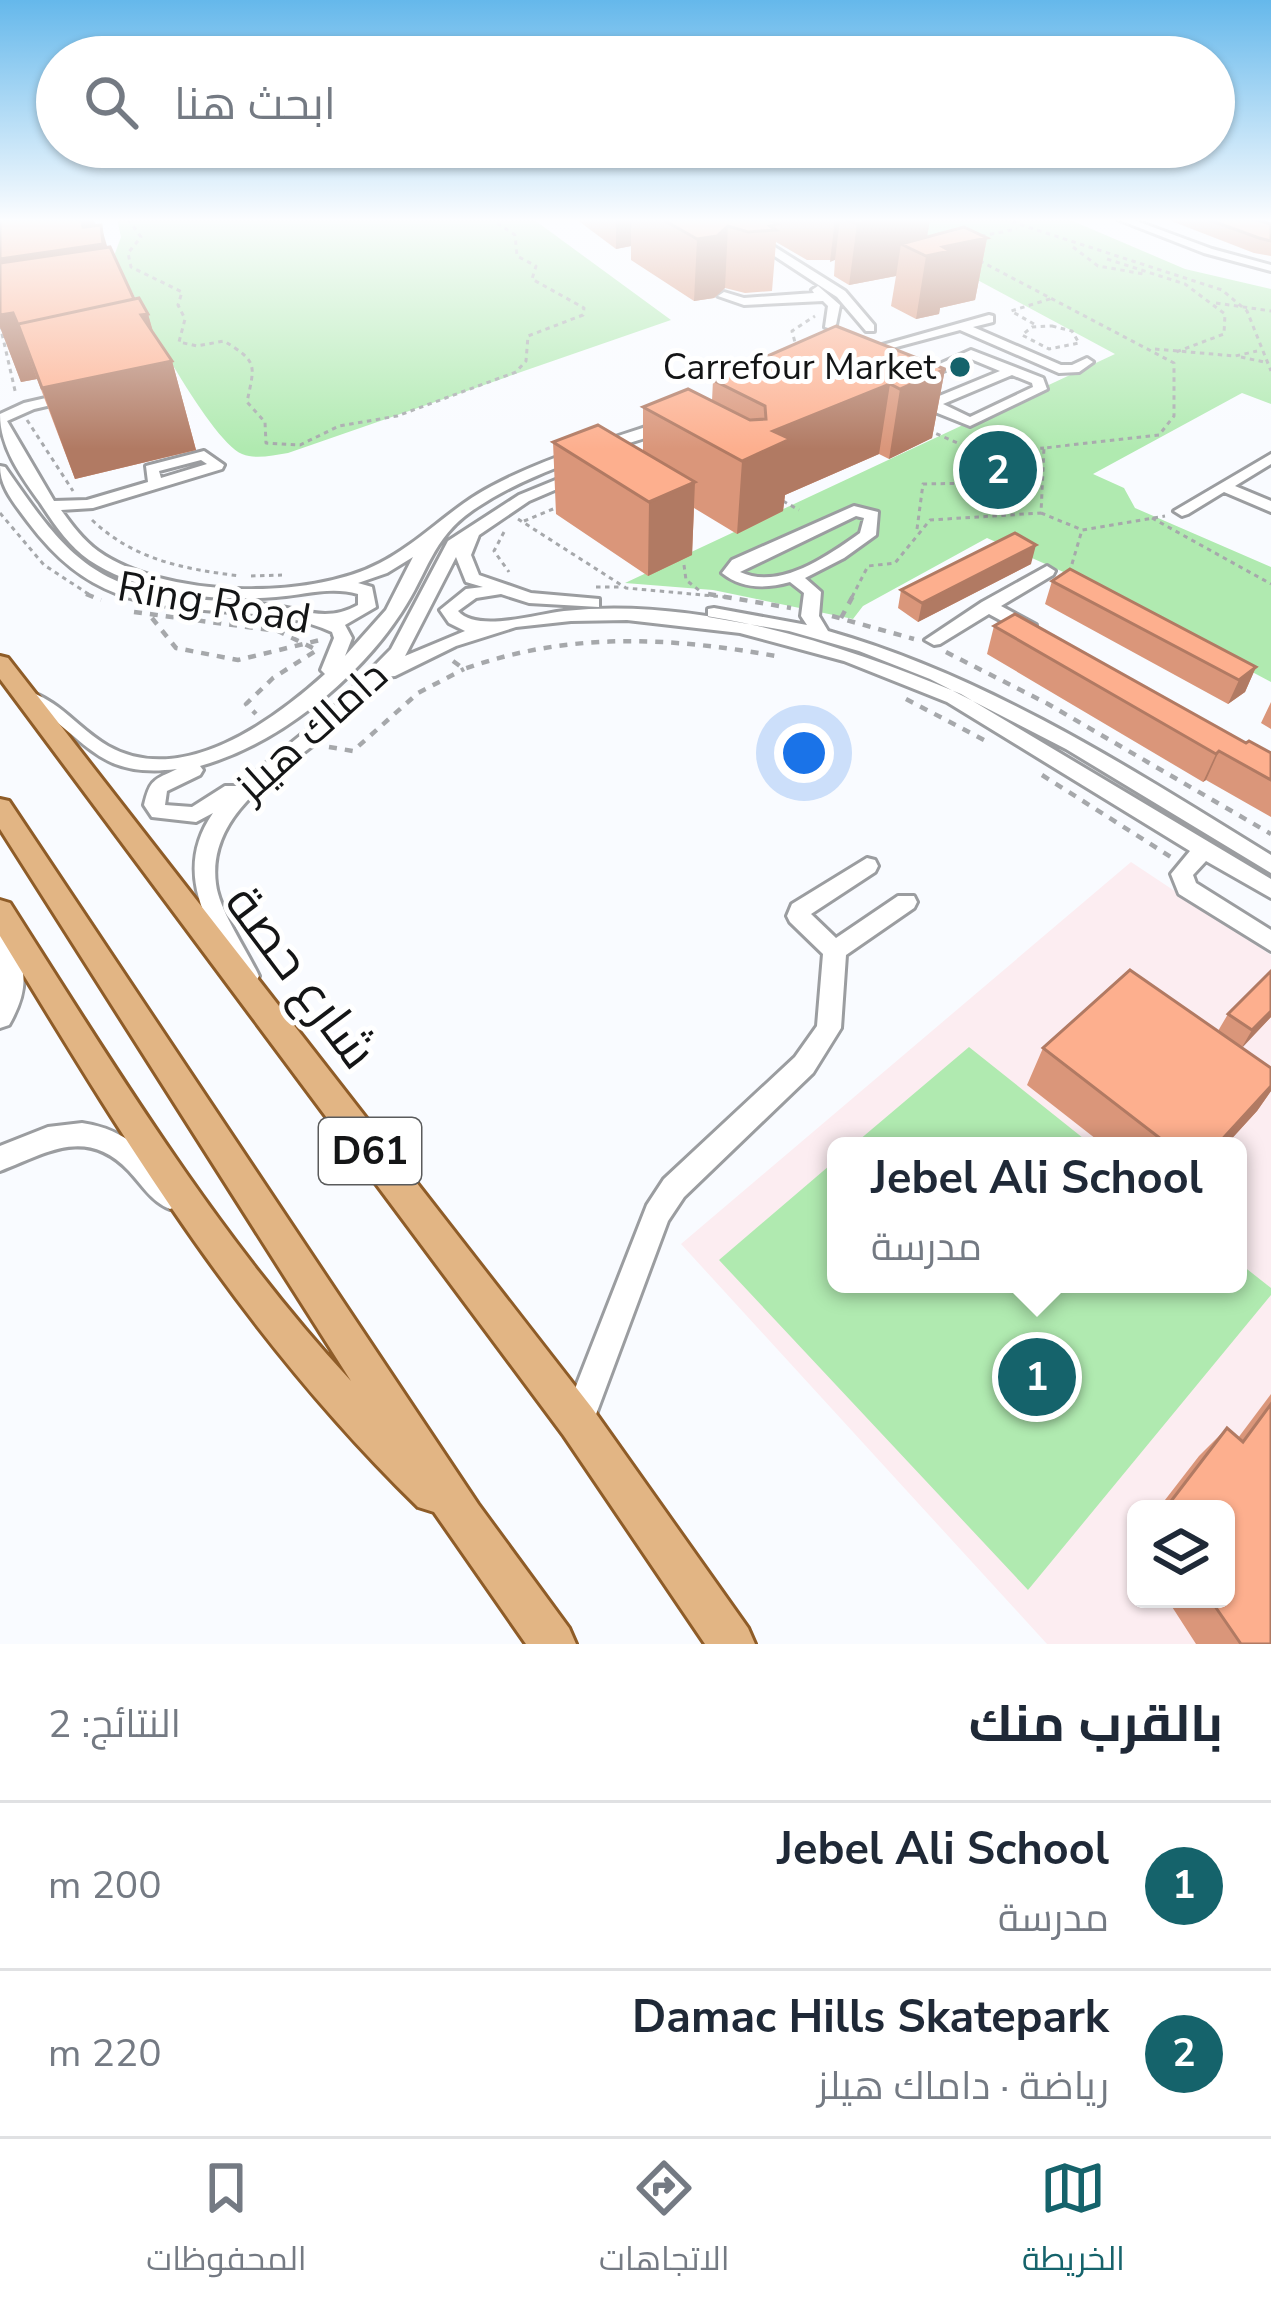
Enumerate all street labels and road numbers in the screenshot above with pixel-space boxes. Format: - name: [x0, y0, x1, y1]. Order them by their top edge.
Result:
- street label: Ring Road: [113, 558, 315, 648]
- street label: داماك هيلز: [222, 648, 400, 816]
- street label: شارع حصة: [209, 871, 393, 1083]
- road number: D61: [319, 1118, 421, 1184]

